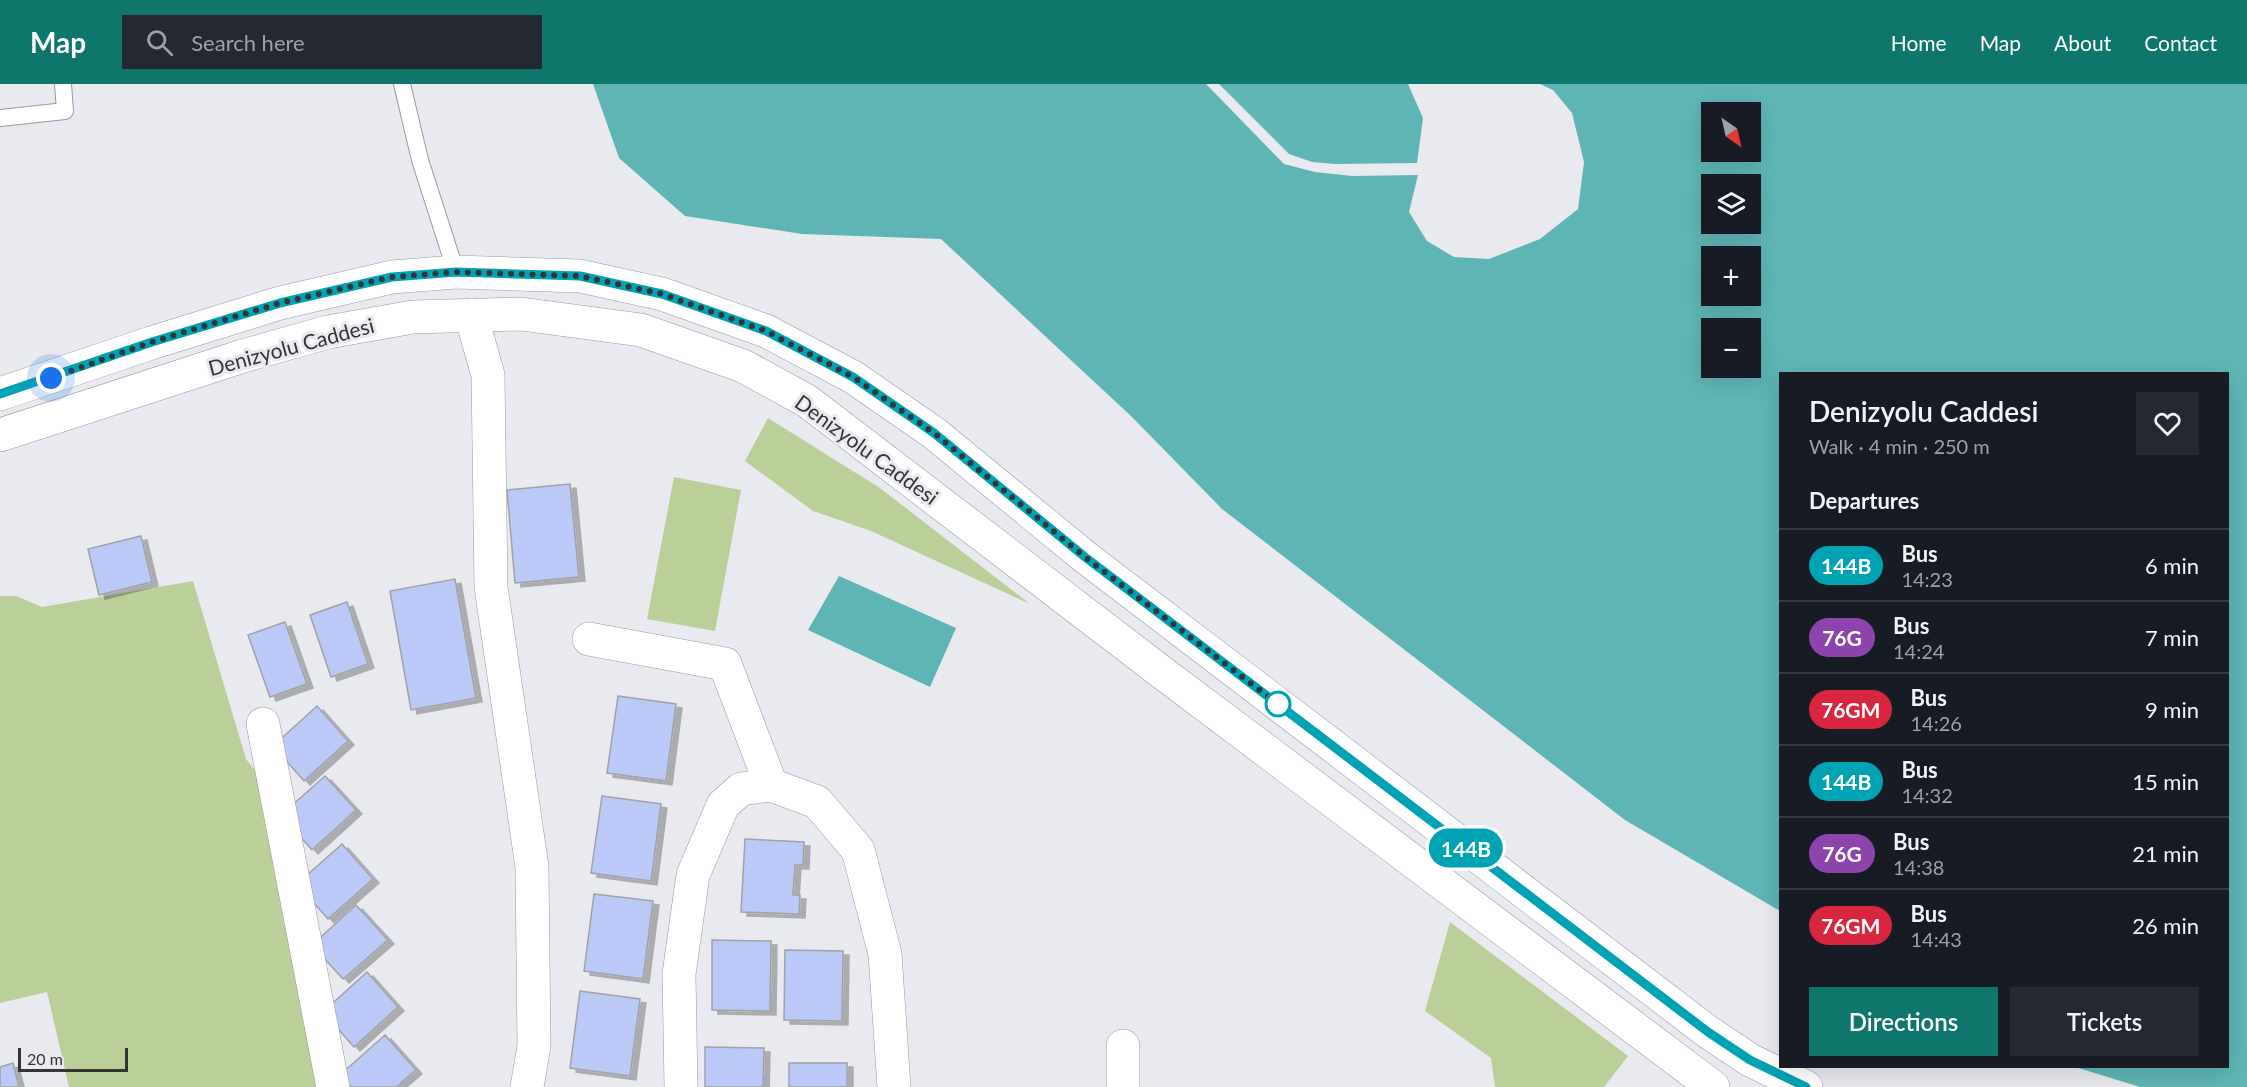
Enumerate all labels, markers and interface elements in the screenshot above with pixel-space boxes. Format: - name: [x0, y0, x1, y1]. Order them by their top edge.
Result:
- search box: [122, 15, 542, 69]
- text: Map: [30, 25, 86, 59]
- icon: search: [143, 26, 176, 59]
- text: Search here: [191, 29, 305, 56]
- text: Home: [1891, 30, 1947, 55]
- text: Map: [1980, 30, 2021, 55]
- text: About: [2054, 30, 2111, 55]
- text: Contact: [2144, 30, 2217, 55]
- north arrow: [1701, 102, 1761, 162]
- map controls: [1701, 102, 1761, 378]
- button: layers: [1701, 174, 1761, 234]
- button: +: [1701, 246, 1761, 306]
- street label: Denizyolu Caddesi: [205, 312, 377, 380]
- button: −: [1701, 318, 1761, 378]
- your location: [36, 363, 66, 393]
- street label: Denizyolu Caddesi: [791, 389, 943, 509]
- button: heart: [2136, 392, 2199, 455]
- text: Denizyolu Caddesi: [1809, 394, 2038, 428]
- text: Walk · 4 min · 250 m: [1809, 434, 1990, 458]
- text: Departures: [1809, 487, 1919, 514]
- text: Bus: [1901, 540, 1938, 567]
- text: 6 min: [2145, 552, 2199, 579]
- text: 144B: [1821, 553, 1871, 578]
- text: 14:23: [1901, 567, 1953, 591]
- text: Bus: [1893, 612, 1929, 639]
- text: 7 min: [2145, 624, 2199, 651]
- text: 76G: [1822, 625, 1862, 650]
- text: 14:24: [1893, 639, 1944, 663]
- text: Bus: [1910, 684, 1947, 711]
- unlabelled marker: [1265, 691, 1291, 717]
- text: 9 min: [2145, 696, 2199, 723]
- text: 76GM: [1821, 697, 1880, 722]
- text: 14:26: [1910, 711, 1962, 735]
- text: Bus: [1901, 756, 1938, 783]
- text: 15 min: [2132, 768, 2199, 795]
- text: 144B: [1821, 769, 1871, 794]
- text: 14:32: [1901, 783, 1953, 807]
- line badge: 144B: [1424, 828, 1508, 867]
- text: Bus: [1893, 828, 1929, 855]
- text: 144B: [1441, 836, 1491, 861]
- text: 21 min: [2132, 840, 2199, 867]
- text: 76G: [1822, 841, 1862, 866]
- text: 14:38: [1893, 855, 1944, 879]
- text: Bus: [1910, 900, 1947, 927]
- text: 26 min: [2132, 912, 2199, 939]
- text: 76GM: [1821, 913, 1880, 938]
- text: 14:43: [1910, 927, 1962, 951]
- button: Directions: [1809, 987, 1998, 1056]
- button: Tickets: [2010, 987, 2199, 1056]
- scale bar: [18, 1045, 128, 1072]
- text: 20 m: [27, 1049, 63, 1068]

